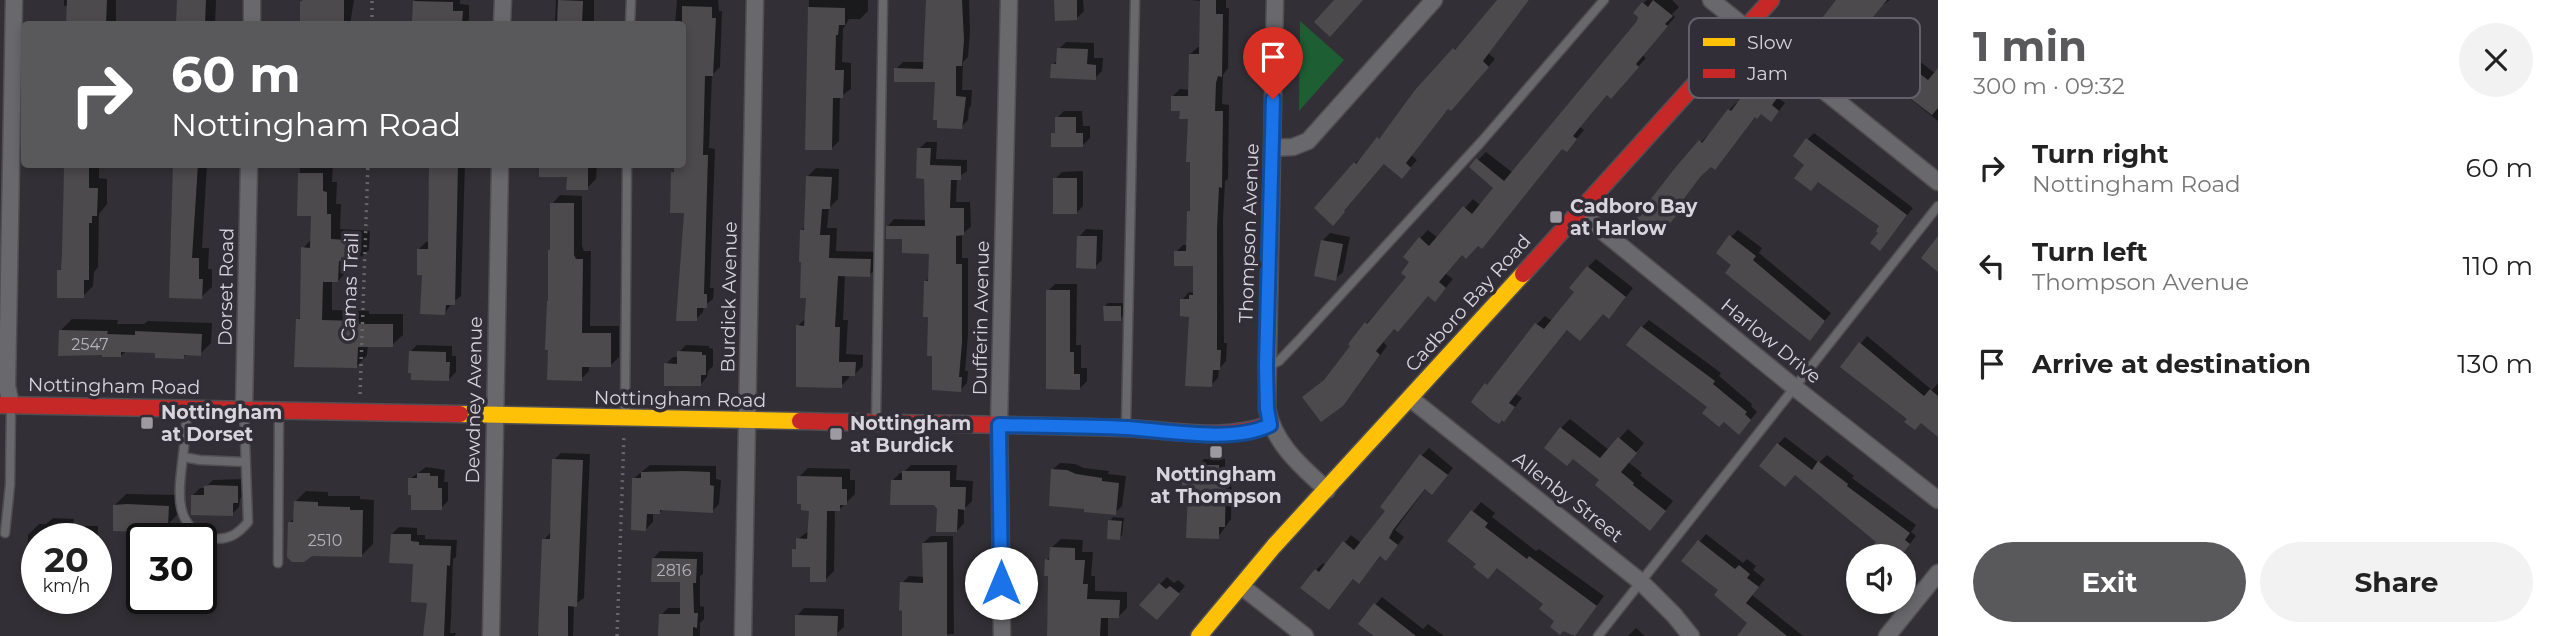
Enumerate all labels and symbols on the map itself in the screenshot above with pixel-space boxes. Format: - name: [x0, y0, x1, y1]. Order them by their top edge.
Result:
- legend: [1689, 18, 1920, 98]
- pin: [1243, 27, 1303, 99]
- text: Slow: [1747, 31, 1792, 54]
- text: Jam: [1746, 62, 1788, 85]
- street label: Thompson Avenue: [1234, 143, 1264, 323]
- place label: Cadboro Bay at Harlow: [1570, 195, 1698, 240]
- marker: Cadboro Bay at Harlow: [1548, 209, 1564, 225]
- street label: Burdick Avenue: [716, 221, 742, 373]
- street label: Dorset Road: [213, 228, 239, 346]
- street label: Cadboro Bay Road: [1400, 230, 1536, 376]
- street label: Camas Trail: [337, 232, 363, 342]
- street label: Dufferin Avenue: [968, 240, 994, 396]
- street label: Harlow Drive: [1716, 294, 1826, 388]
- street label: Dewdney Avenue: [461, 316, 487, 484]
- house number: 2547: [71, 335, 109, 354]
- street label: Nottingham Road: [28, 373, 200, 399]
- street label: Nottingham Road: [594, 386, 766, 412]
- place label: Nottingham at Dorset: [161, 401, 282, 446]
- place label: Nottingham at Burdick: [850, 412, 971, 457]
- marker: Nottingham at Dorset: [139, 415, 155, 431]
- marker: Nottingham at Burdick: [828, 426, 844, 442]
- marker: Nottingham at Thompson: [1208, 444, 1224, 460]
- street label: Allenby Street: [1508, 447, 1628, 547]
- place label: Nottingham at Thompson: [1150, 463, 1282, 508]
- speed limit sign: 30: [126, 523, 217, 614]
- house number: 2510: [308, 531, 342, 550]
- position arrow: [964, 546, 1038, 620]
- house number: 2816: [657, 561, 692, 580]

